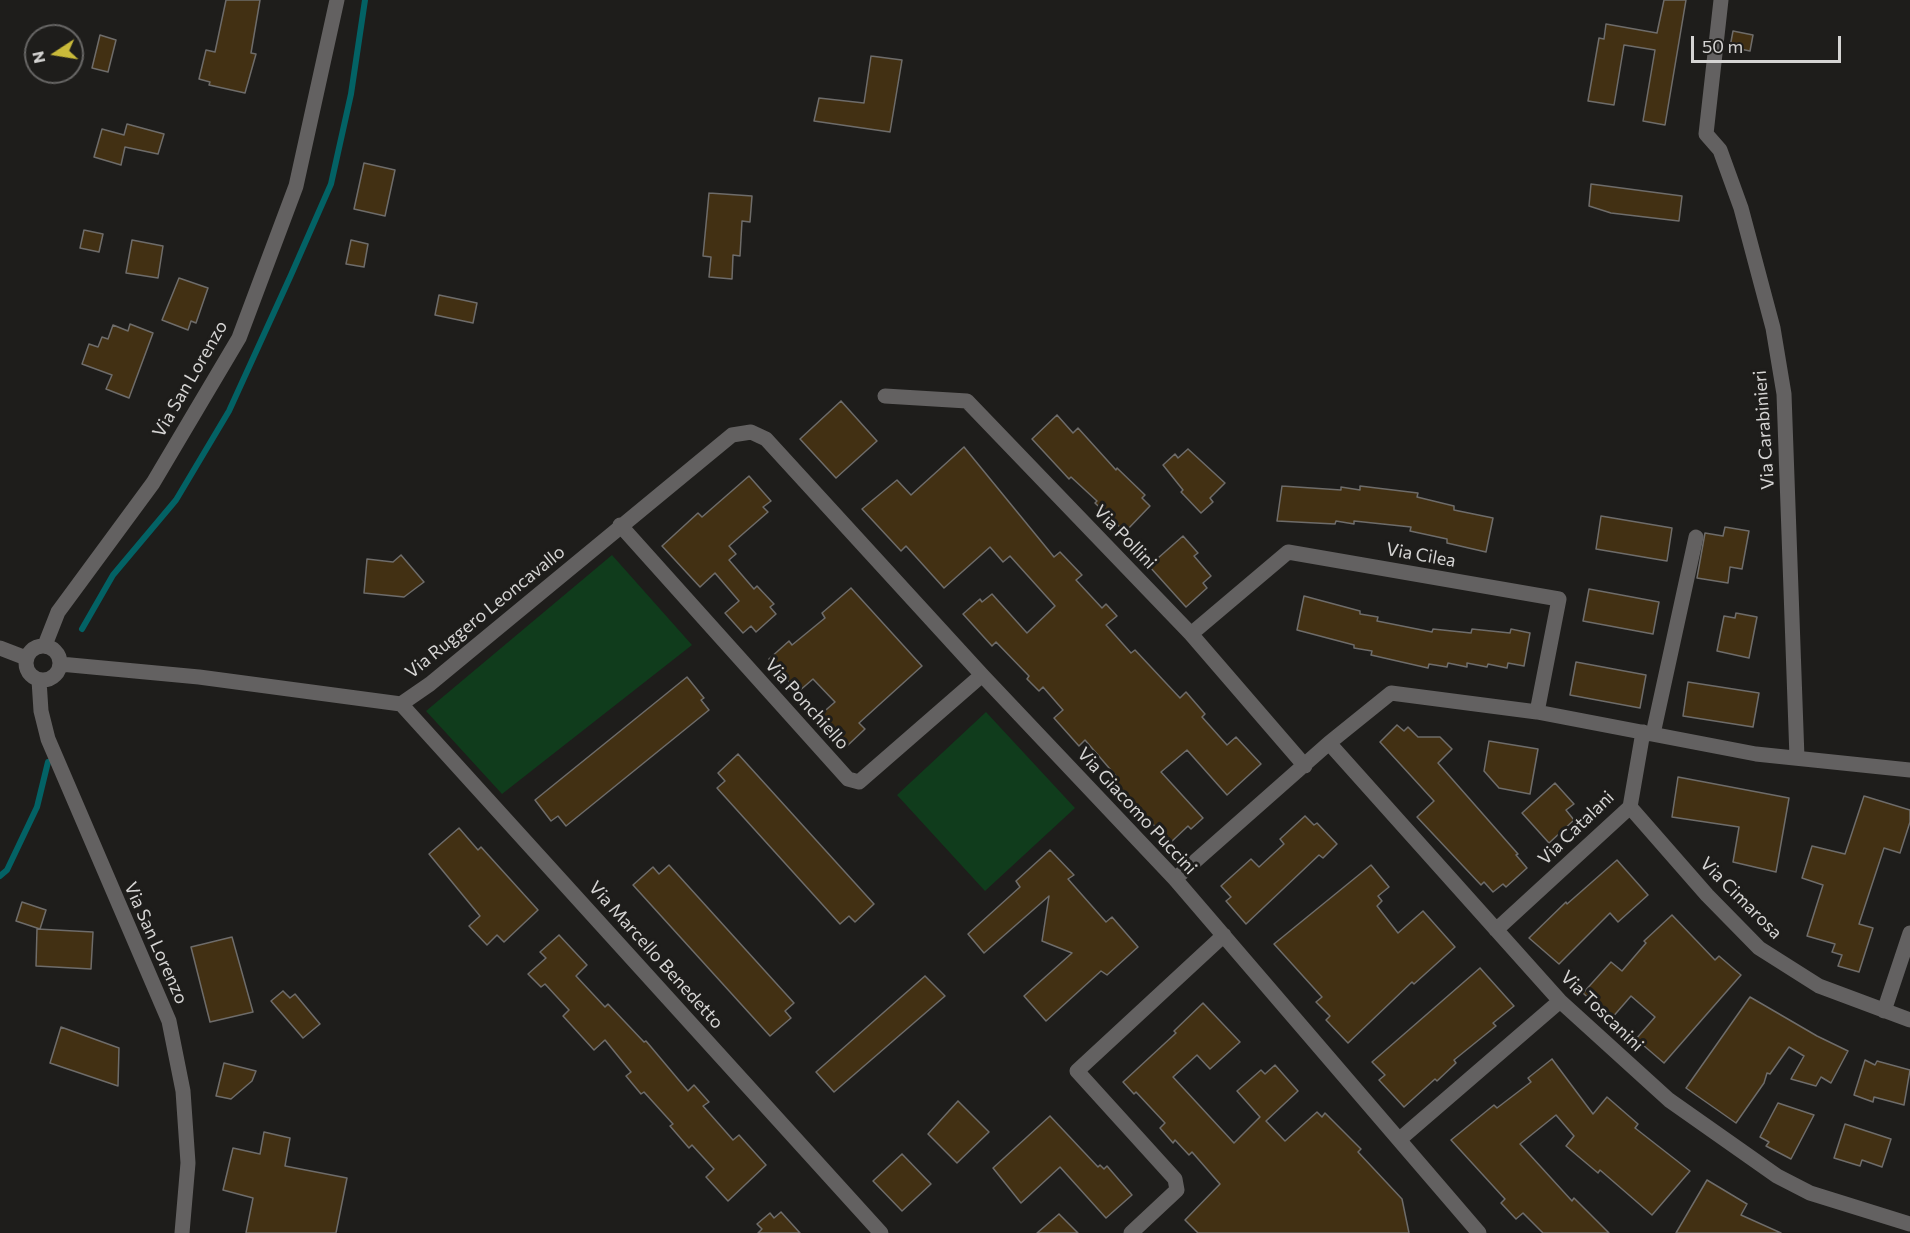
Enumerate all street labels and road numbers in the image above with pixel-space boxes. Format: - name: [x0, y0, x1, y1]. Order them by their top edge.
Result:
- street label: Via San Lorenzo: [148, 317, 232, 441]
- street label: Via Carabinieri: [1749, 370, 1779, 490]
- street label: Via Pollini: [1089, 501, 1161, 573]
- street label: Via Cilea: [1385, 538, 1457, 572]
- street label: Via Ruggero Leoncavallo: [401, 541, 569, 683]
- street label: Via Ponchiello: [760, 654, 854, 754]
- street label: Via Giacomo Puccini: [1073, 743, 1201, 879]
- street label: Via Catalani: [1533, 786, 1619, 870]
- street label: Via Cimarosa: [1696, 853, 1786, 943]
- street label: Via Marcello Benedetto: [584, 877, 728, 1033]
- street label: Via San Lorenzo: [119, 879, 193, 1007]
- street label: Via Toscanini: [1556, 966, 1648, 1056]

